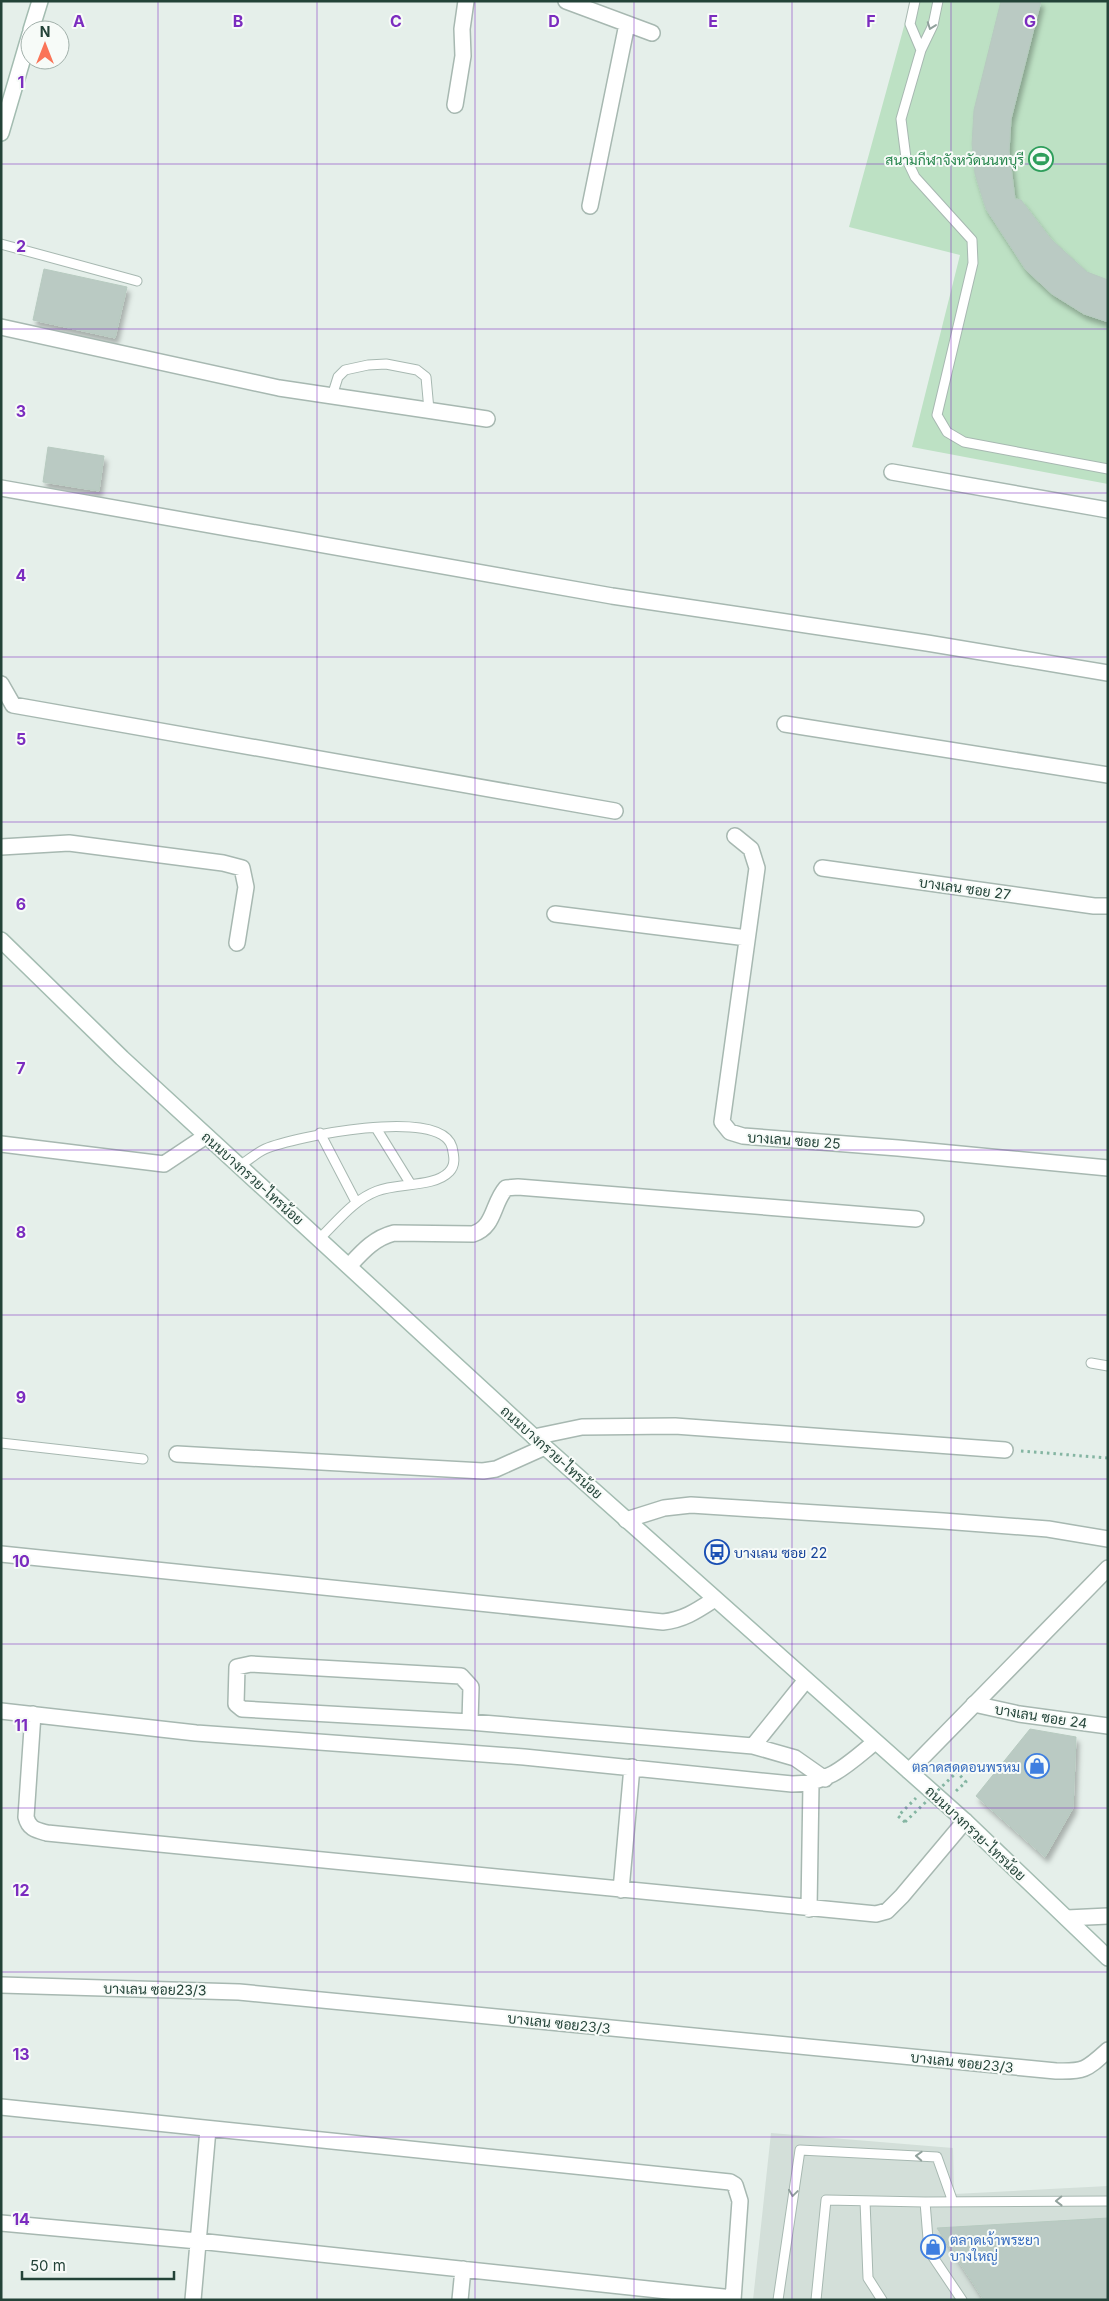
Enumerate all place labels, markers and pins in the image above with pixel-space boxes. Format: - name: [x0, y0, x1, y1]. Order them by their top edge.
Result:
- sports icon: สนามกีฬาจังหวัดนนทบุรี: [1028, 146, 1054, 172]
- place label: สนามกีฬาจังหวัดนนทบุรี: [885, 151, 1024, 170]
- bus stop icon: บางเลน ซอย 22: [704, 1539, 730, 1565]
- place label: บางเลน ซอย 22: [734, 1544, 827, 1561]
- shop icon: ตลาดสดดอนพรหม: [1024, 1753, 1050, 1779]
- place label: ตลาดสดดอนพรหม: [912, 1758, 1020, 1775]
- place label: ตลาดเจ้าพระยา บางใหญ่: [950, 2231, 1040, 2265]
- shop icon: ตลาดเจ้าพระยา บางใหญ่: [920, 2234, 946, 2260]

